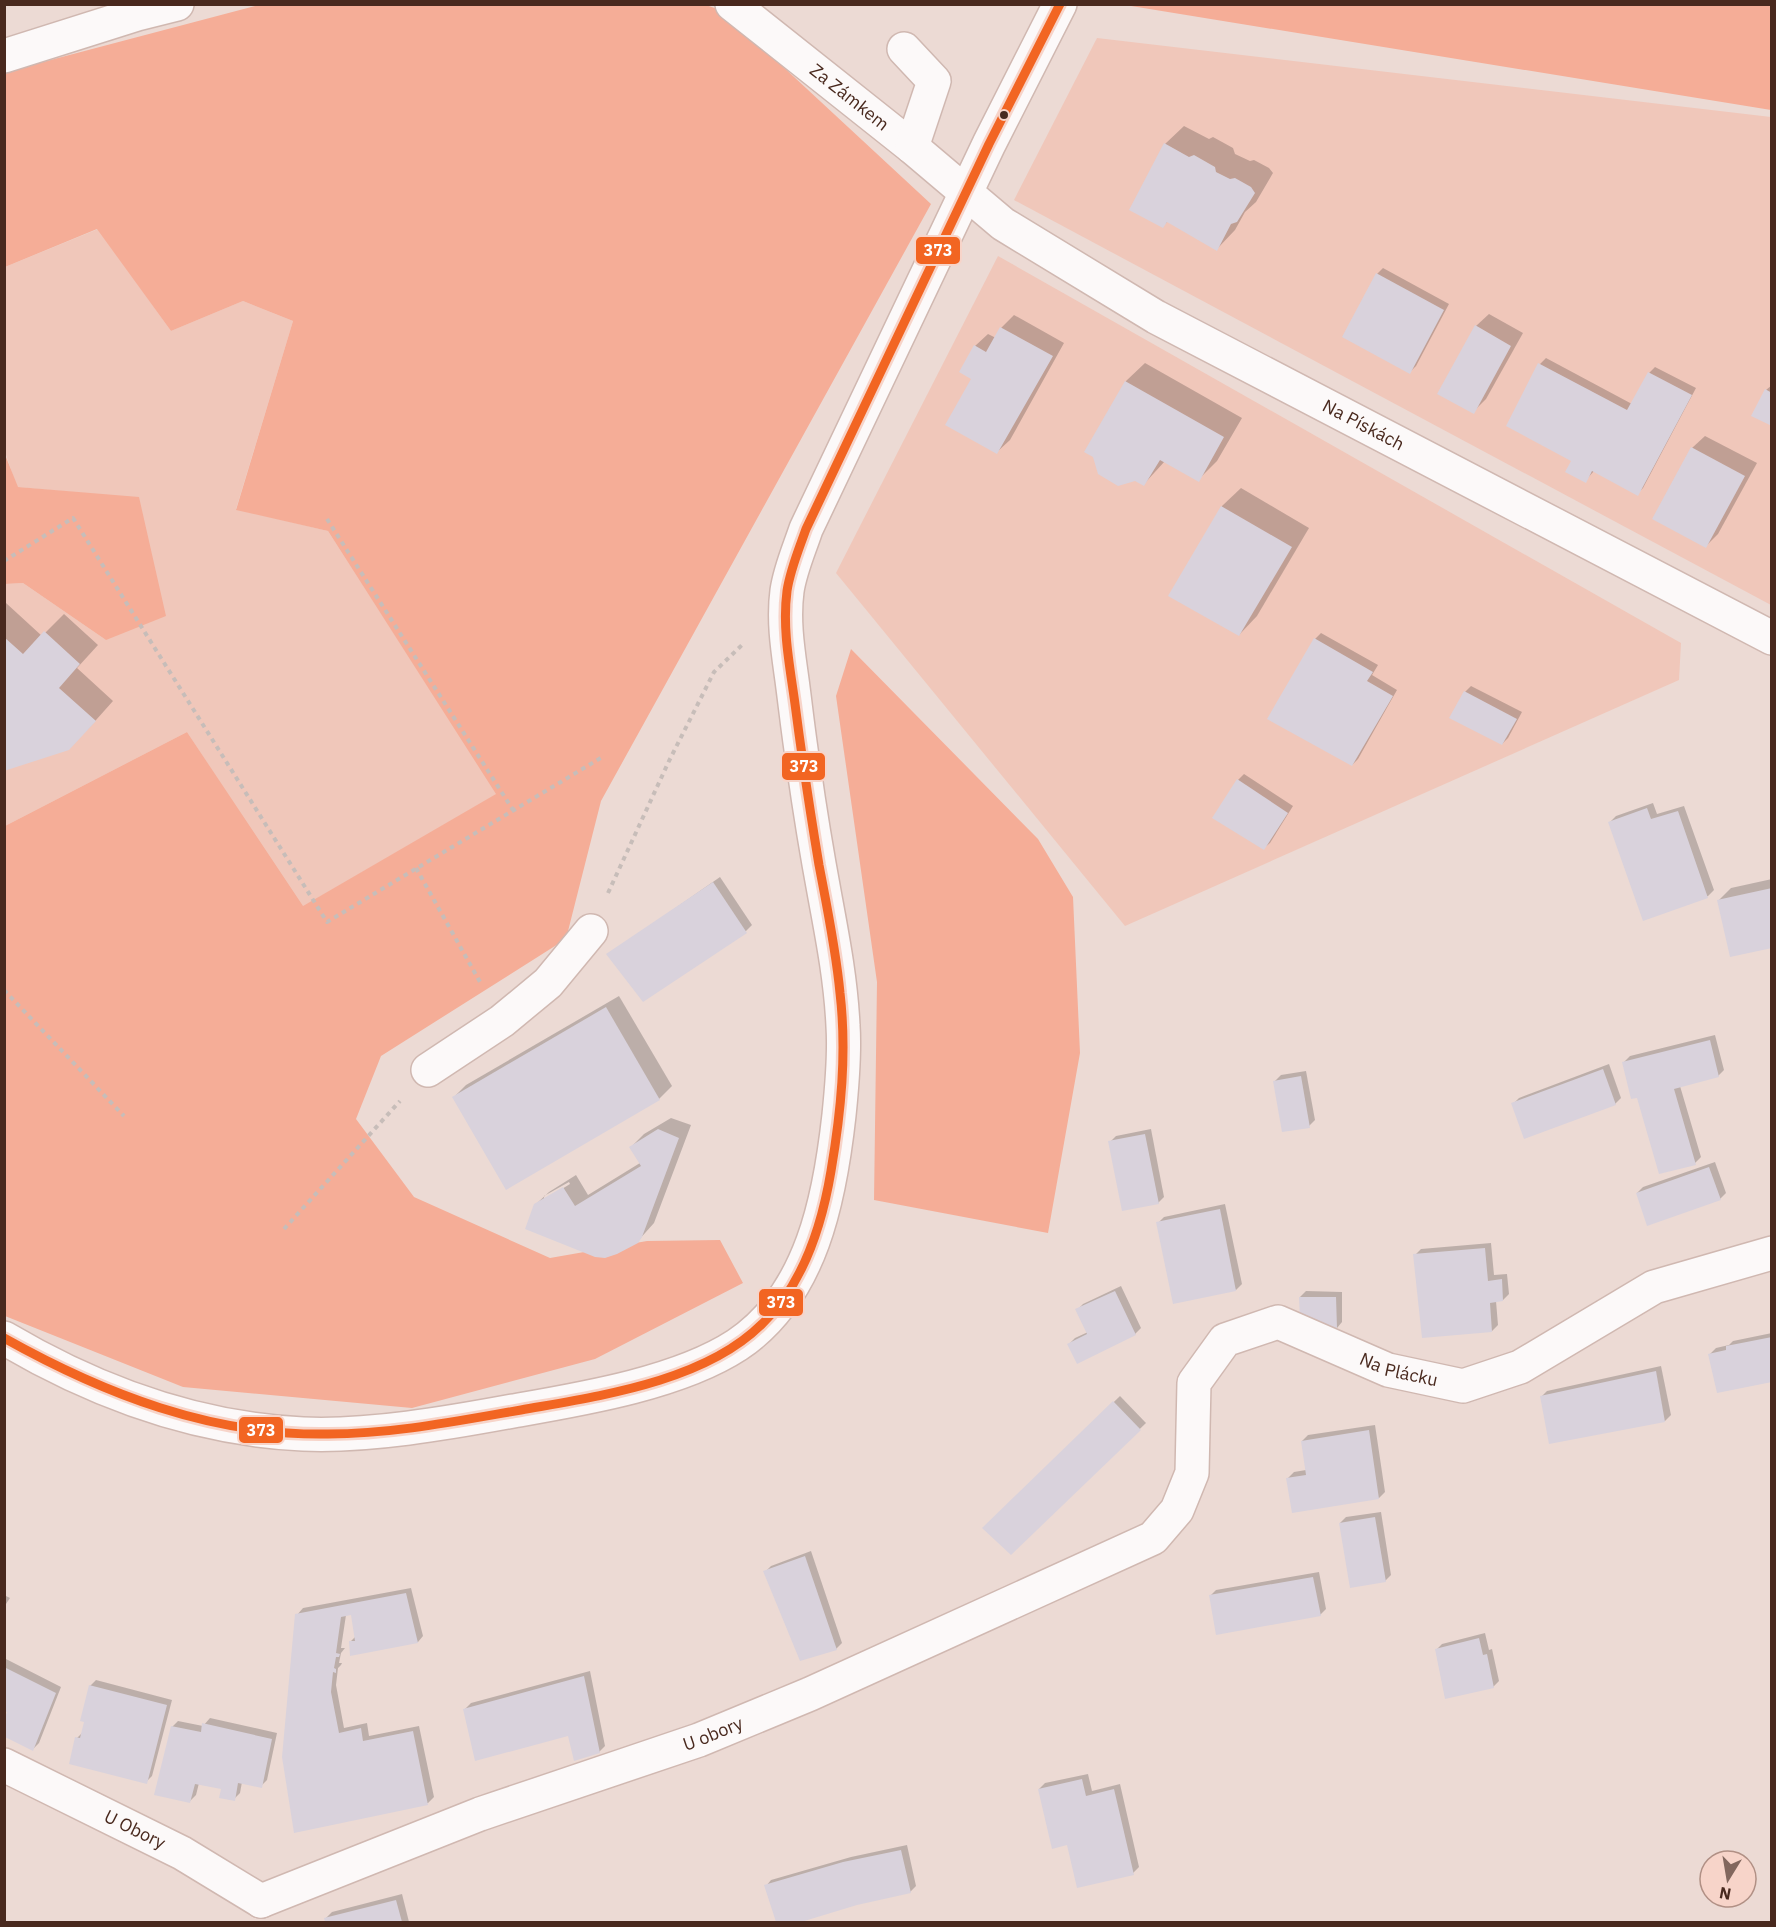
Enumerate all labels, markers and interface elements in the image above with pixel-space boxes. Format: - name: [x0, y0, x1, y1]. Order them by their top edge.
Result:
- street label: Za Zámkem: [805, 58, 894, 135]
- unlabelled marker: [998, 109, 1010, 121]
- line badge: 373: [915, 236, 961, 265]
- text: 373: [924, 240, 952, 260]
- street label: Na Pískách: [1319, 394, 1408, 455]
- line badge: 373: [781, 752, 826, 781]
- text: 373: [790, 756, 818, 776]
- line badge: 373: [758, 1288, 804, 1317]
- text: 373: [767, 1292, 795, 1312]
- street label: Na Plácku: [1356, 1347, 1440, 1391]
- line badge: 373: [238, 1416, 284, 1444]
- text: 373: [247, 1420, 275, 1440]
- street label: U obory: [680, 1711, 746, 1756]
- street label: U Obory: [101, 1804, 170, 1854]
- north arrow: [1698, 1849, 1758, 1909]
- text: N: [1718, 1883, 1733, 1905]

